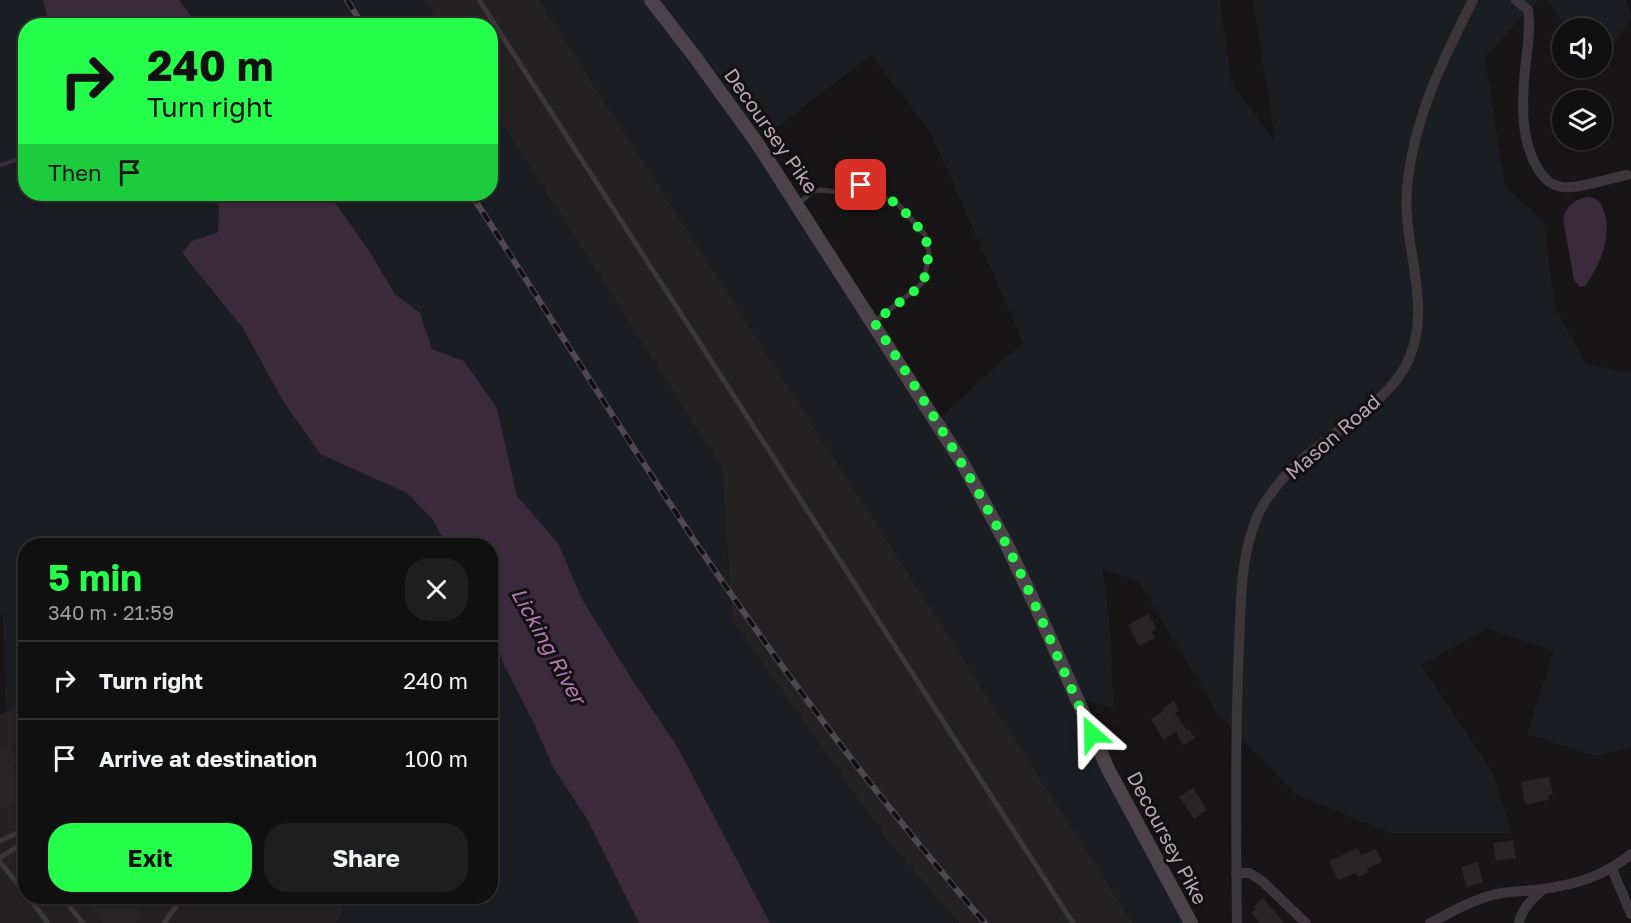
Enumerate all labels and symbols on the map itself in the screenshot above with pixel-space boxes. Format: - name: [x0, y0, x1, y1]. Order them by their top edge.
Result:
- street label: Decoursey Pike: [720, 63, 824, 198]
- pin: [835, 159, 886, 210]
- street label: Mason Road: [1280, 389, 1385, 484]
- water label: Licking River: [506, 583, 593, 711]
- position arrow: [1060, 702, 1124, 766]
- street label: Decoursey Pike: [1123, 767, 1213, 908]

